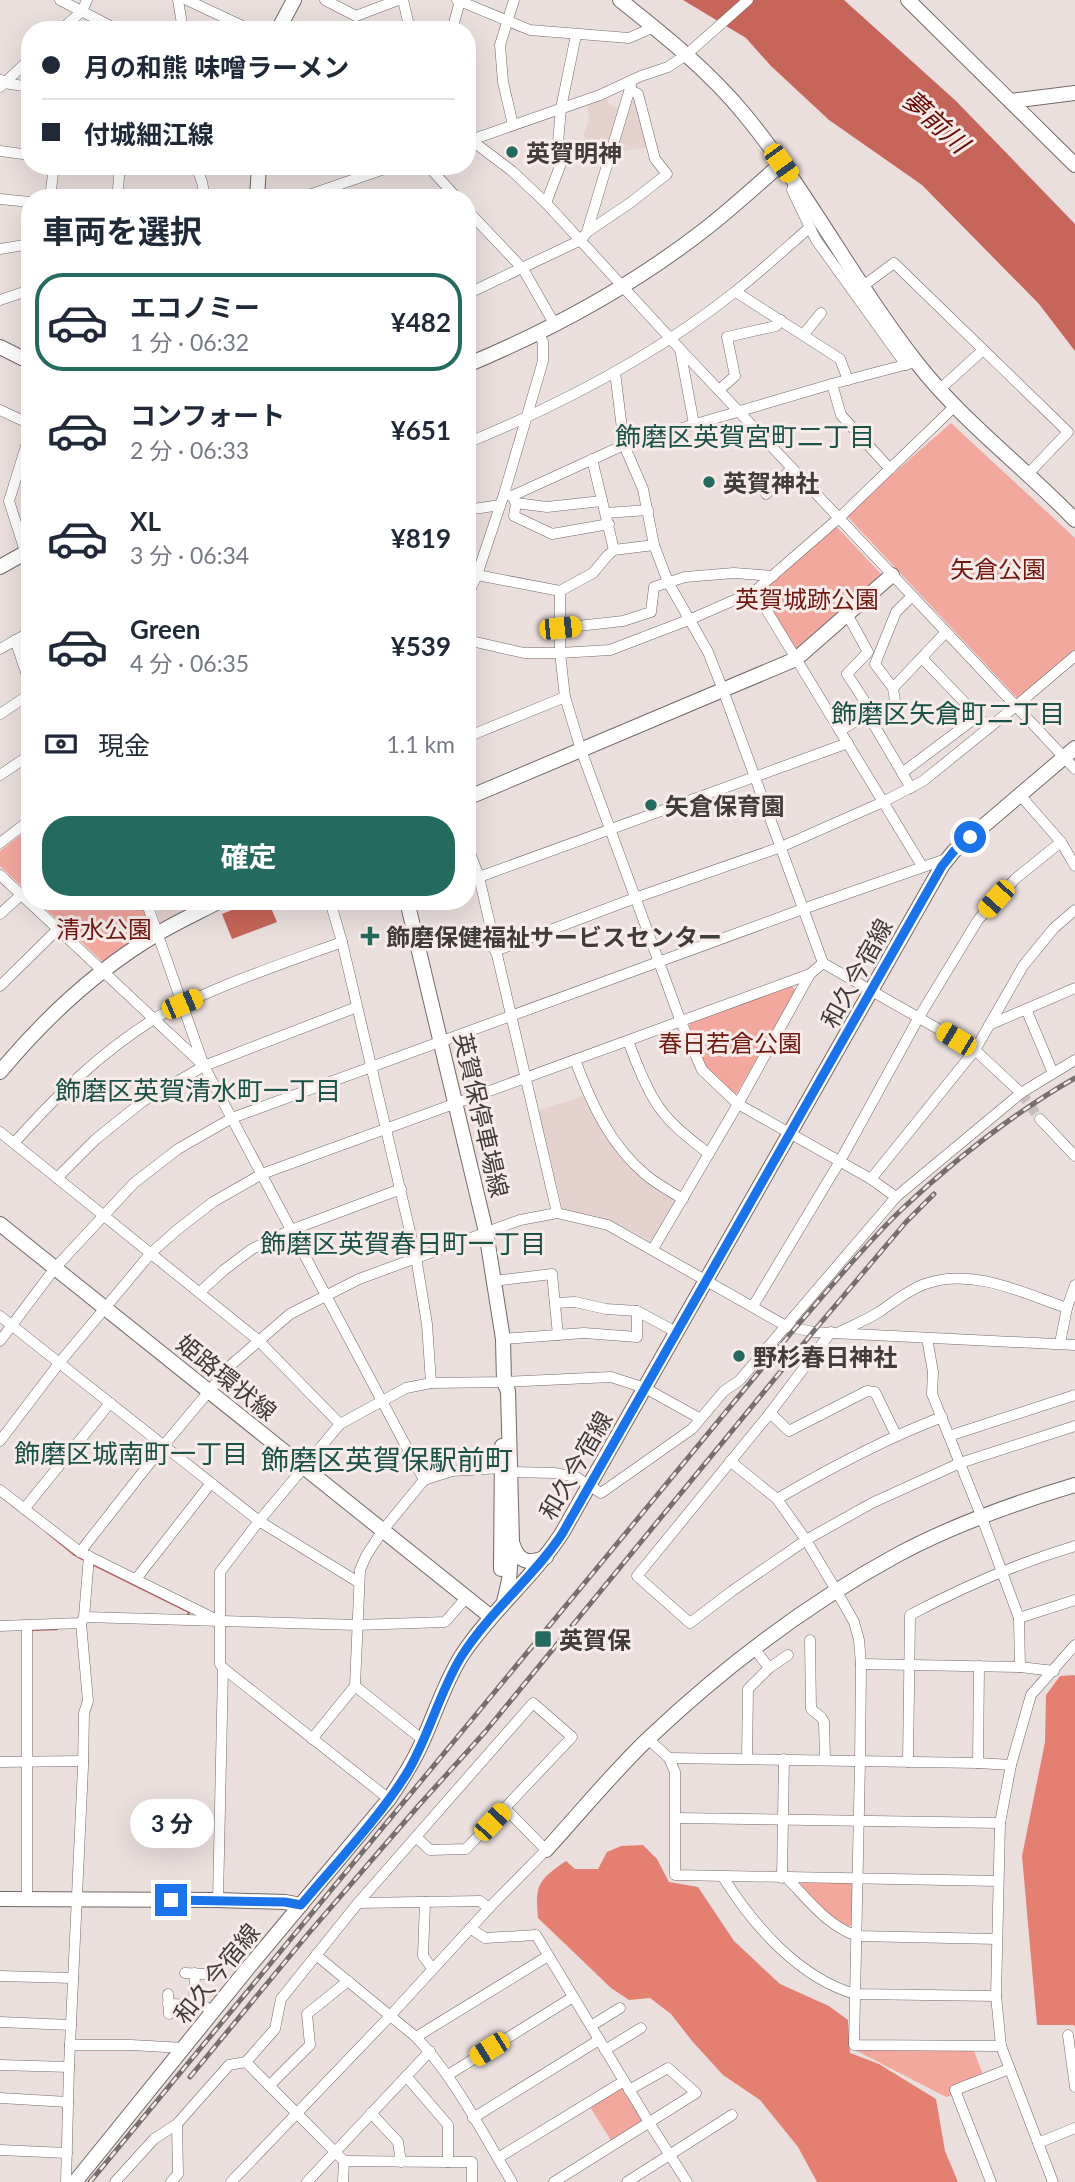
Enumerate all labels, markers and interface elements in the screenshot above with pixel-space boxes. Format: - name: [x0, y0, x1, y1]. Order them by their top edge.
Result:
- text: 月の和熊 味噌ラーメン: [84, 51, 349, 83]
- water label: 夢前川: [896, 83, 978, 161]
- text: 付城細江線: [84, 118, 214, 150]
- place label: 英賀明神: [526, 138, 622, 167]
- car: [761, 140, 802, 186]
- marker: 英賀明神: [504, 144, 520, 160]
- text: 車両を選択: [42, 211, 202, 250]
- icon: car: [46, 291, 109, 354]
- text: エコノミー: [130, 291, 260, 323]
- text: ¥482: [391, 306, 451, 338]
- text: 1 分 · 06:32: [130, 328, 249, 356]
- icon: car: [46, 399, 109, 462]
- text: コンフォート: [130, 399, 285, 431]
- text: ¥651: [391, 414, 451, 446]
- district label: 飾磨区英賀宮町二丁目: [615, 420, 875, 452]
- text: 2 分 · 06:33: [130, 436, 249, 464]
- place label: 英賀神社: [723, 468, 819, 497]
- marker: 英賀神社: [701, 474, 717, 490]
- text: XL: [130, 505, 161, 537]
- icon: car: [46, 507, 109, 570]
- text: ¥819: [391, 522, 451, 554]
- text: 3 分 · 06:34: [130, 541, 249, 569]
- park label: 矢倉公園: [950, 554, 1046, 583]
- park label: 英賀城跡公園: [735, 584, 879, 613]
- text: Green: [130, 613, 200, 645]
- icon: car: [46, 615, 109, 678]
- car: [539, 615, 582, 641]
- text: ¥539: [391, 630, 451, 662]
- text: 4 分 · 06:35: [130, 649, 249, 677]
- district label: 飾磨区矢倉町二丁目: [831, 697, 1065, 729]
- icon: cash: [42, 725, 80, 763]
- text: 現金: [98, 729, 150, 761]
- text: 1.1 km: [386, 730, 455, 758]
- place label: 矢倉保育園: [665, 791, 785, 820]
- marker: 矢倉保育園: [643, 797, 659, 813]
- button: 確定: [42, 816, 455, 896]
- route start: [954, 821, 986, 853]
- car: [975, 876, 1018, 922]
- street label: 和久今宿線: [814, 913, 898, 1033]
- park label: 清水公園: [56, 914, 152, 943]
- place label: 飾磨保健福祉サービスセンター: [386, 922, 722, 951]
- marker: 飾磨保健福祉サービスセンター: [360, 926, 380, 946]
- car: [159, 986, 206, 1022]
- car: [933, 1019, 980, 1059]
- park label: 春日若倉公園: [658, 1028, 802, 1057]
- street label: 英賀保停車場線: [449, 1030, 515, 1200]
- district label: 飾磨区英賀清水町一丁目: [55, 1074, 341, 1106]
- district label: 飾磨区英賀春日町一丁目: [260, 1227, 546, 1259]
- street label: 姫路環状線: [171, 1328, 283, 1426]
- place label: 野杉春日神社: [753, 1342, 897, 1371]
- marker: 野杉春日神社: [731, 1348, 747, 1364]
- street label: 和久今宿線: [532, 1406, 618, 1524]
- district label: 飾磨区城南町一丁目: [14, 1437, 248, 1469]
- district label: 飾磨区英賀保駅前町: [261, 1442, 513, 1476]
- place label: 英賀保: [559, 1625, 631, 1654]
- marker: 英賀保: [533, 1629, 553, 1649]
- callout: 3 分: [129, 1798, 213, 1848]
- car: [470, 1799, 515, 1845]
- text: 3 分: [151, 1809, 193, 1837]
- route end: [155, 1884, 187, 1916]
- street label: 和久今宿線: [167, 1917, 265, 2029]
- car: [466, 2029, 513, 2069]

